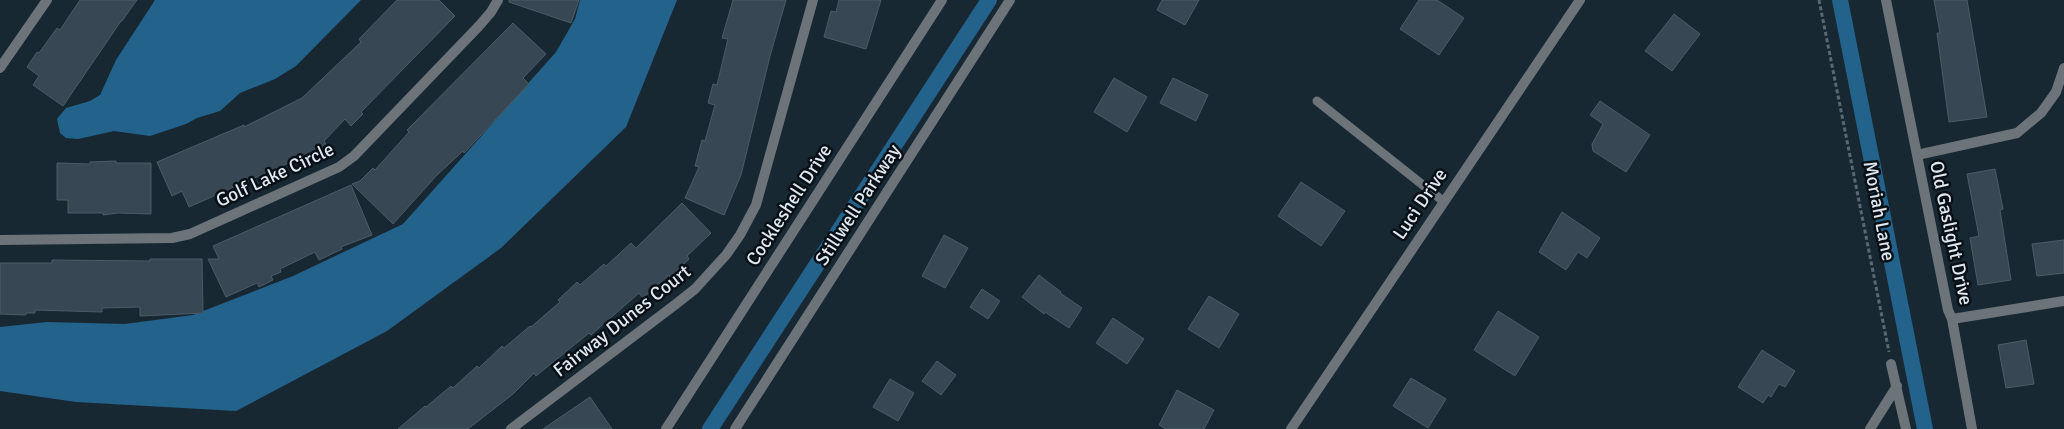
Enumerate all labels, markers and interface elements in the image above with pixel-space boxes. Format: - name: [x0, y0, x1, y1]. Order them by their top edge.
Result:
- street label: Golf Lake Circle: [212, 137, 338, 213]
- street label: Cockleshell Drive: [741, 140, 837, 270]
- street label: Stillwell Parkway: [810, 140, 906, 270]
- street label: Moriah Lane: [1858, 159, 1900, 263]
- street label: Old Gaslight Drive: [1924, 159, 1978, 307]
- street label: Luci Drive: [1387, 164, 1453, 244]
- street label: Fairway Dunes Court: [548, 260, 696, 382]

